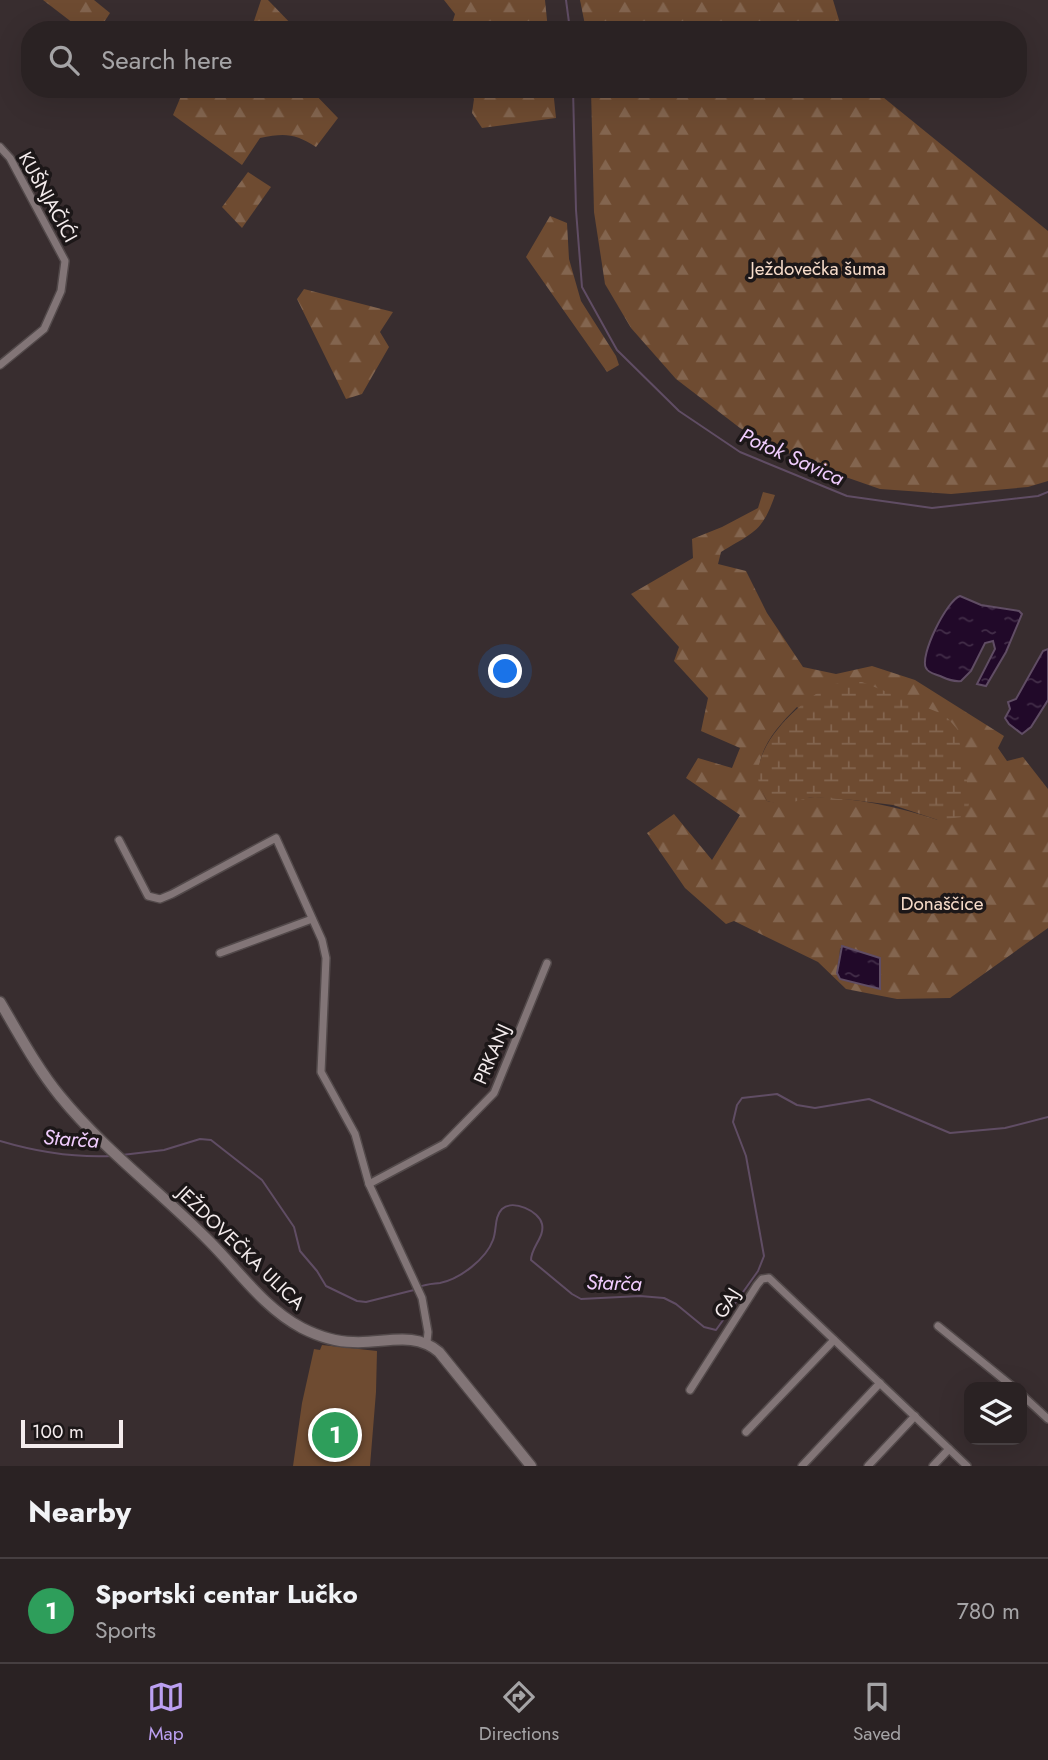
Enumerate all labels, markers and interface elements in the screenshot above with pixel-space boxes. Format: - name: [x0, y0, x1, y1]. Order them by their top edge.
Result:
- search box: [21, 21, 1027, 98]
- icon: search: [45, 41, 83, 79]
- text: Search here: [101, 41, 233, 79]
- street label: KUŠNJAČIĆI: [12, 147, 84, 247]
- park label: Ježdovečka šuma: [747, 255, 886, 282]
- water label: Potok Savica: [735, 421, 849, 493]
- your location: [488, 654, 522, 688]
- park label: Donaščice: [901, 890, 984, 917]
- street label: PRKANJ: [467, 1019, 517, 1089]
- water label: Starča: [42, 1122, 100, 1156]
- street label: JEŽDOVEČKA ULICA: [169, 1178, 311, 1316]
- water label: Starča: [586, 1267, 643, 1299]
- street label: GAJ: [707, 1283, 747, 1323]
- map controls: [964, 1382, 1027, 1445]
- button: layers: [964, 1382, 1027, 1445]
- pin: 1: [312, 1409, 358, 1461]
- scale bar: [21, 1417, 122, 1449]
- text: 100 m: [32, 1418, 84, 1445]
- text: Nearby: [28, 1490, 131, 1533]
- text: Sportski centar Lučko: [95, 1575, 358, 1613]
- text: 1: [45, 1594, 57, 1628]
- text: 780 m: [957, 1594, 1020, 1628]
- text: Sports: [95, 1613, 156, 1647]
- tab: Map: [147, 1678, 185, 1747]
- tab: Directions: [479, 1678, 559, 1747]
- tab: Saved: [853, 1678, 901, 1747]

